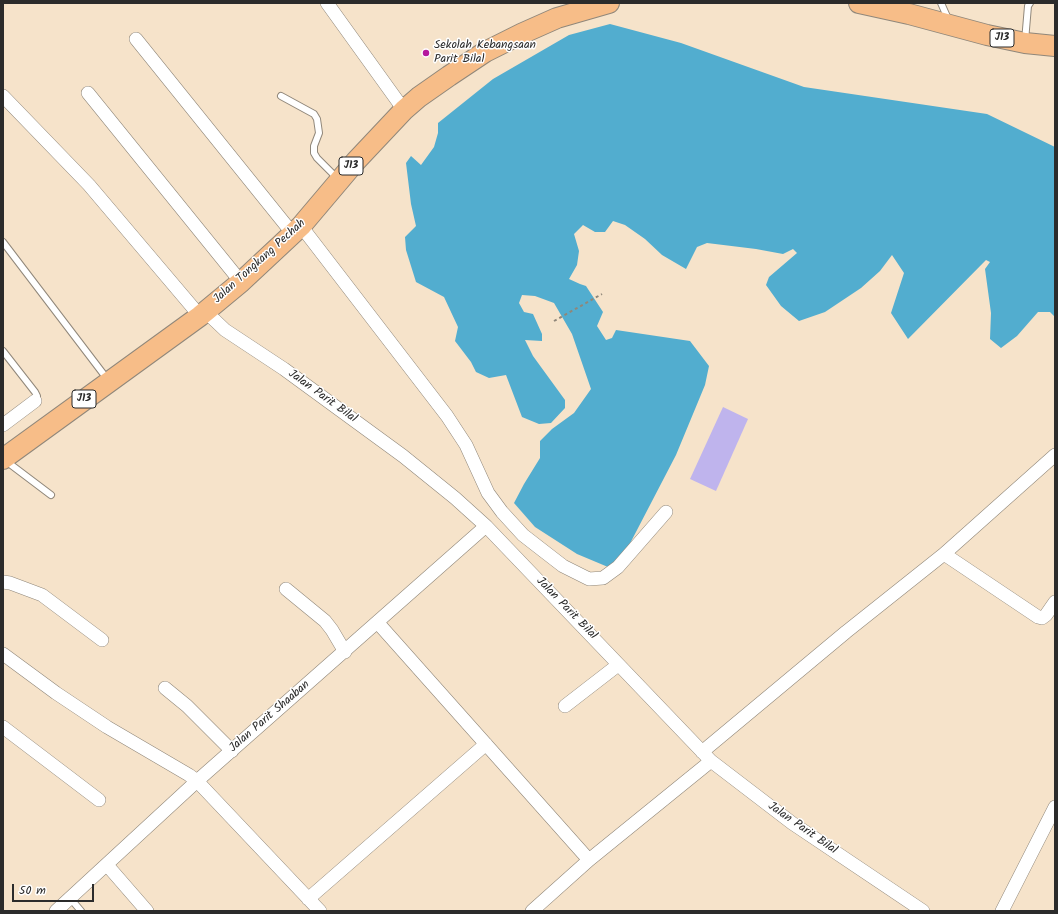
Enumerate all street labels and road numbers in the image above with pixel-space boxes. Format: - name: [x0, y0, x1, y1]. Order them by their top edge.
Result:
- road number: J13: [990, 29, 1014, 47]
- road number: J13: [339, 157, 363, 175]
- street label: Jalan Tongkang Pechah: [211, 217, 309, 307]
- street label: Jalan Parit Bilal: [285, 367, 359, 427]
- road number: J13: [72, 390, 96, 408]
- street label: Jalan Parit Bilal: [533, 575, 599, 643]
- street label: Jalan Parit Shaaban: [227, 678, 313, 756]
- street label: Jalan Parit Bilal: [765, 800, 839, 858]

